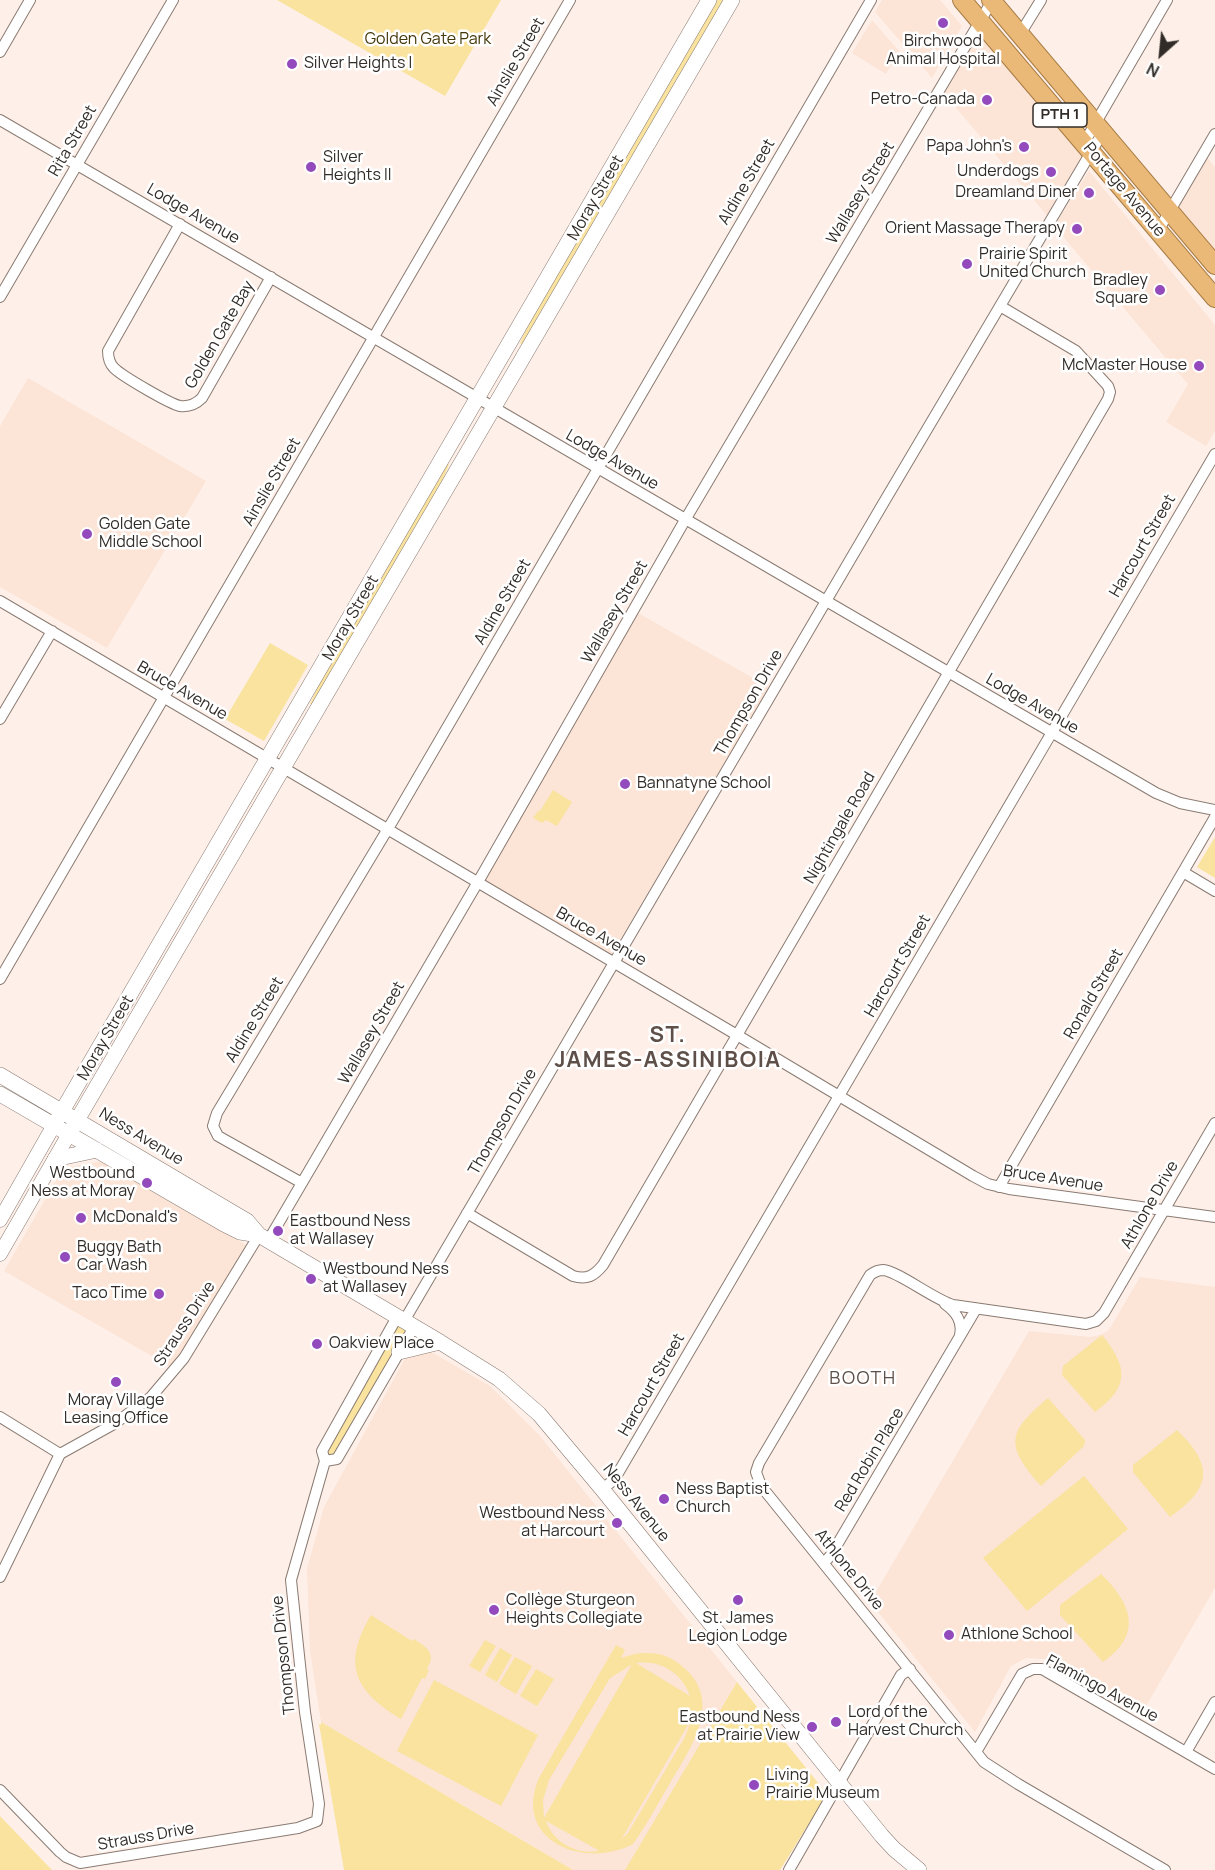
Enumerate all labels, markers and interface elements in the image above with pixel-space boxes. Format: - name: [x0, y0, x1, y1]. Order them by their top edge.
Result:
- street label: Ainslie Street: [483, 14, 549, 110]
- marker: Birchwood Animal Hospital: [936, 16, 950, 30]
- north arrow: [1131, 24, 1191, 84]
- park label: Golden Gate Park: [365, 30, 491, 50]
- place label: Birchwood Animal Hospital: [886, 32, 1000, 70]
- place label: Silver Heights I: [304, 54, 412, 74]
- marker: Silver Heights I: [285, 57, 299, 71]
- text: N: [1143, 58, 1163, 82]
- place label: Petro-Canada: [871, 90, 975, 110]
- marker: Petro-Canada: [980, 93, 994, 107]
- street label: Rita Street: [45, 102, 101, 180]
- road number: PTH 1: [1033, 103, 1087, 127]
- street label: Aldine Street: [715, 136, 779, 228]
- place label: Papa John's: [926, 137, 1012, 157]
- street label: Wallasey Street: [823, 138, 899, 248]
- street label: Portage Avenue: [1079, 139, 1169, 241]
- marker: Papa John's: [1017, 140, 1031, 154]
- place label: Silver Heights II: [323, 148, 391, 186]
- street label: Moray Street: [564, 152, 628, 244]
- marker: Silver Heights II: [304, 160, 318, 174]
- place label: Underdogs: [957, 162, 1039, 182]
- marker: Underdogs: [1044, 165, 1058, 179]
- street label: Lodge Avenue: [143, 180, 243, 248]
- place label: Dreamland Diner: [955, 183, 1077, 203]
- marker: Dreamland Diner: [1082, 186, 1096, 200]
- place label: Orient Massage Therapy: [885, 219, 1065, 239]
- marker: Orient Massage Therapy: [1070, 222, 1084, 236]
- place label: Prairie Spirit United Church: [979, 245, 1086, 283]
- marker: Prairie Spirit United Church: [960, 257, 974, 271]
- place label: Bradley Square: [1093, 271, 1148, 309]
- street label: Golden Gate Bay: [181, 278, 259, 392]
- marker: Bradley Square: [1153, 283, 1167, 297]
- place label: McMaster House: [1062, 356, 1187, 376]
- marker: McMaster House: [1192, 359, 1206, 373]
- street label: Lodge Avenue: [562, 426, 662, 494]
- street label: Ainslie Street: [239, 434, 305, 530]
- street label: Harcourt Street: [1106, 491, 1180, 601]
- place label: Golden Gate Middle School: [99, 515, 202, 553]
- marker: Golden Gate Middle School: [80, 527, 94, 541]
- street label: Aldine Street: [471, 556, 535, 648]
- street label: Wallasey Street: [578, 557, 652, 667]
- street label: Moray Street: [319, 572, 383, 664]
- street label: Thompson Drive: [711, 646, 787, 760]
- street label: Bruce Avenue: [133, 657, 231, 725]
- street label: Lodge Avenue: [982, 670, 1082, 738]
- street label: Nightingale Road: [800, 769, 880, 887]
- place label: Bannatyne School: [637, 774, 771, 794]
- marker: Bannatyne School: [618, 777, 632, 791]
- street label: Bruce Avenue: [552, 903, 650, 971]
- street label: Harcourt Street: [861, 911, 935, 1021]
- street label: Ronald Street: [1060, 945, 1128, 1043]
- street label: Aldine Street: [222, 974, 288, 1066]
- street label: Wallasey Street: [335, 978, 409, 1088]
- street label: Moray Street: [74, 992, 138, 1084]
- district label: ST. JAMES-ASSINIBOIA: [554, 1023, 782, 1074]
- street label: Thompson Drive: [465, 1065, 541, 1179]
- street label: Ness Avenue: [95, 1104, 187, 1170]
- street label: Athlone Drive: [1117, 1158, 1183, 1252]
- street label: Bruce Avenue: [1002, 1162, 1104, 1196]
- place label: Westbound Ness at Moray: [31, 1164, 135, 1202]
- marker: Westbound Ness at Moray: [140, 1176, 154, 1190]
- place label: McDonald's: [93, 1208, 178, 1228]
- marker: McDonald's: [74, 1211, 88, 1225]
- place label: Eastbound Ness at Wallasey: [290, 1212, 410, 1250]
- marker: Eastbound Ness at Wallasey: [271, 1224, 285, 1238]
- place label: Buggy Bath Car Wash: [77, 1238, 162, 1276]
- marker: Buggy Bath Car Wash: [58, 1250, 72, 1264]
- place label: Westbound Ness at Wallasey: [323, 1260, 449, 1298]
- marker: Westbound Ness at Wallasey: [304, 1272, 318, 1286]
- street label: Strauss Drive: [150, 1278, 220, 1370]
- place label: Taco Time: [72, 1284, 147, 1304]
- marker: Taco Time: [152, 1287, 166, 1301]
- street label: Harcourt Street: [615, 1330, 689, 1440]
- place label: Oakview Place: [329, 1334, 434, 1354]
- marker: Oakview Place: [310, 1337, 324, 1351]
- district label: BOOTH: [829, 1368, 897, 1390]
- marker: Moray Village Leasing Office: [109, 1375, 123, 1389]
- place label: Moray Village Leasing Office: [64, 1391, 168, 1429]
- street label: Red Robin Place: [831, 1405, 909, 1515]
- street label: Ness Avenue: [599, 1460, 673, 1546]
- place label: Ness Baptist Church: [676, 1480, 769, 1518]
- marker: Ness Baptist Church: [657, 1492, 671, 1506]
- place label: Westbound Ness at Harcourt: [479, 1504, 605, 1542]
- marker: Westbound Ness at Harcourt: [610, 1516, 624, 1530]
- street label: Athlone Drive: [811, 1526, 887, 1614]
- place label: Collège Sturgeon Heights Collegiate: [506, 1591, 642, 1629]
- marker: St. James Legion Lodge: [731, 1593, 745, 1607]
- street label: Thompson Drive: [268, 1595, 300, 1715]
- marker: Collège Sturgeon Heights Collegiate: [487, 1603, 501, 1617]
- place label: St. James Legion Lodge: [689, 1609, 787, 1647]
- place label: Athlone School: [961, 1625, 1073, 1645]
- marker: Athlone School: [942, 1628, 956, 1642]
- street label: Flamingo Avenue: [1043, 1651, 1161, 1727]
- place label: Lord of the Harvest Church: [848, 1703, 963, 1741]
- place label: Eastbound Ness at Prairie View: [680, 1708, 800, 1746]
- marker: Lord of the Harvest Church: [829, 1715, 843, 1729]
- marker: Eastbound Ness at Prairie View: [805, 1720, 819, 1734]
- place label: Living Prairie Museum: [766, 1766, 880, 1804]
- marker: Living Prairie Museum: [747, 1778, 761, 1792]
- street label: Strauss Drive: [96, 1819, 196, 1855]

